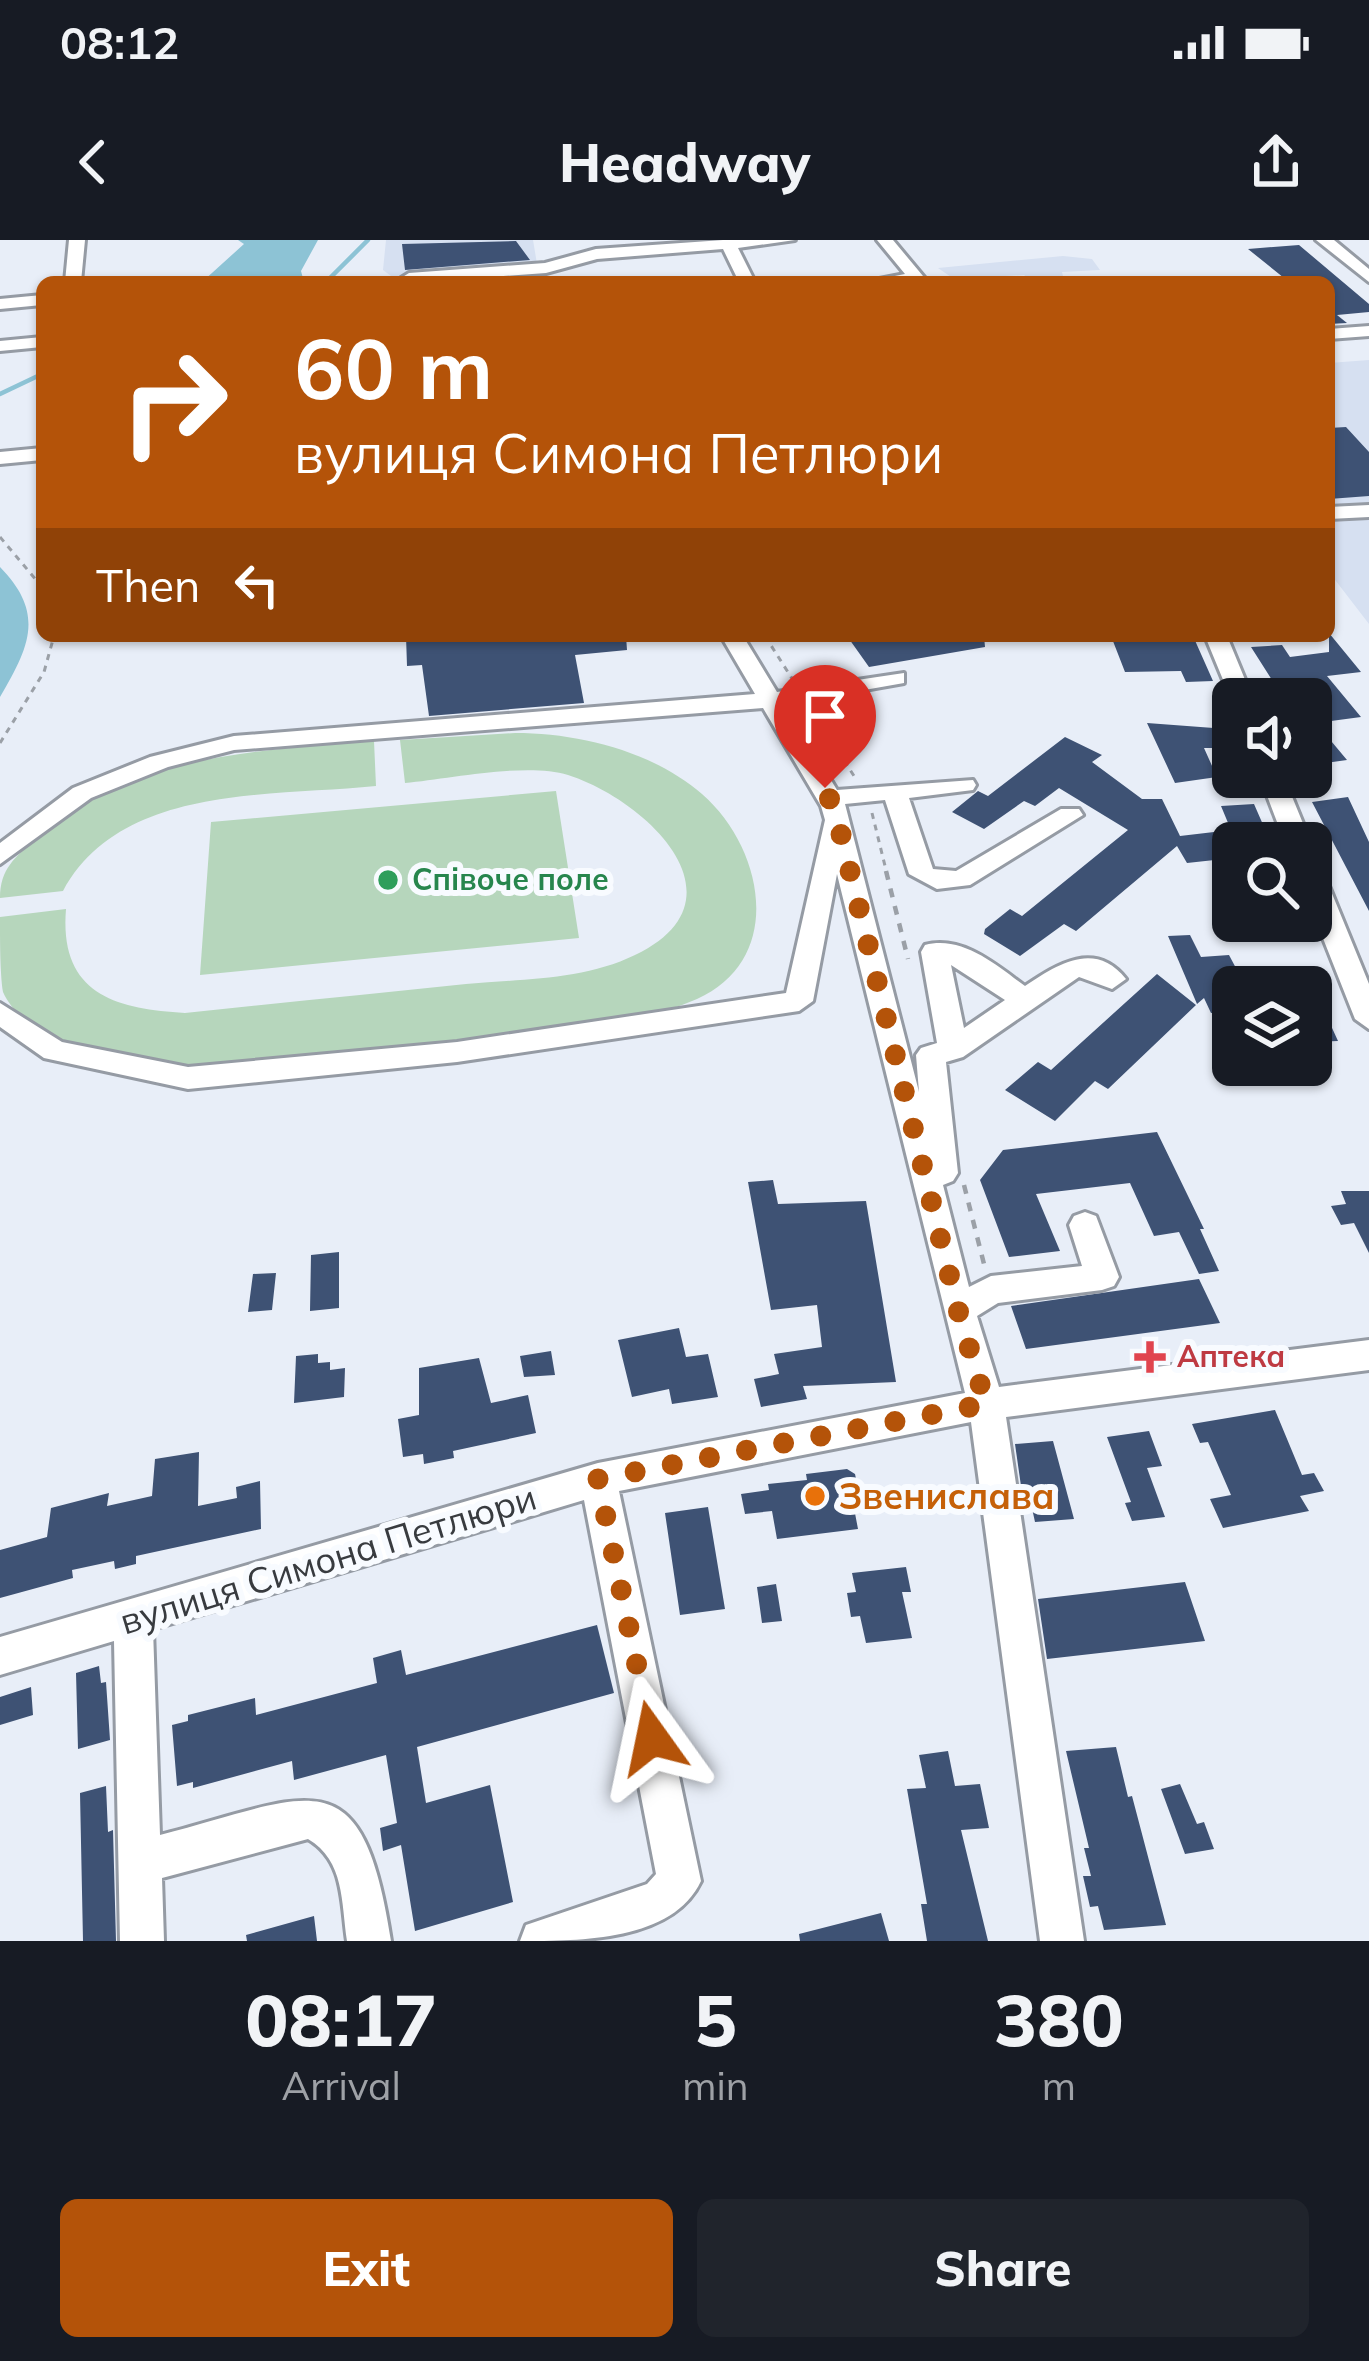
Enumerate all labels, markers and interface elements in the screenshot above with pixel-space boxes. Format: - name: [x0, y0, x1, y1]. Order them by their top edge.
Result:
- text: 08:12: [60, 14, 179, 70]
- text: Headway: [559, 128, 810, 196]
- icon: back: [60, 129, 126, 195]
- icon: share: [1243, 129, 1309, 195]
- text: 60 m: [294, 315, 493, 420]
- icon: right: [96, 324, 252, 480]
- text: вулиця Симона Петлюри: [294, 419, 943, 487]
- icon: left: [224, 552, 290, 618]
- text: Then: [96, 557, 200, 613]
- pin: [774, 665, 876, 788]
- map controls: [1212, 678, 1332, 1086]
- button: sound: [1212, 678, 1332, 798]
- icon: arrive: [792, 683, 858, 749]
- button: search: [1212, 822, 1332, 942]
- place label: Співоче поле: [412, 860, 609, 898]
- marker: Співоче поле: [375, 867, 401, 893]
- button: layers: [1212, 966, 1332, 1086]
- place label: Аптека: [1177, 1337, 1285, 1375]
- marker: Аптека: [1134, 1341, 1166, 1373]
- place label: Звенислава: [839, 1473, 1055, 1518]
- street label: вулиця Симона Петлюри: [114, 1474, 541, 1643]
- marker: Звенислава: [802, 1483, 828, 1509]
- position arrow: [589, 1675, 715, 1801]
- text: 08:17: [245, 1974, 437, 2064]
- text: 5: [694, 1974, 737, 2064]
- text: 380: [994, 1974, 1124, 2064]
- text: Arrival: [281, 2061, 401, 2110]
- text: min: [682, 2061, 749, 2110]
- text: m: [1042, 2061, 1076, 2110]
- button: Exit: [60, 2199, 673, 2337]
- button: Share: [697, 2199, 1309, 2337]

